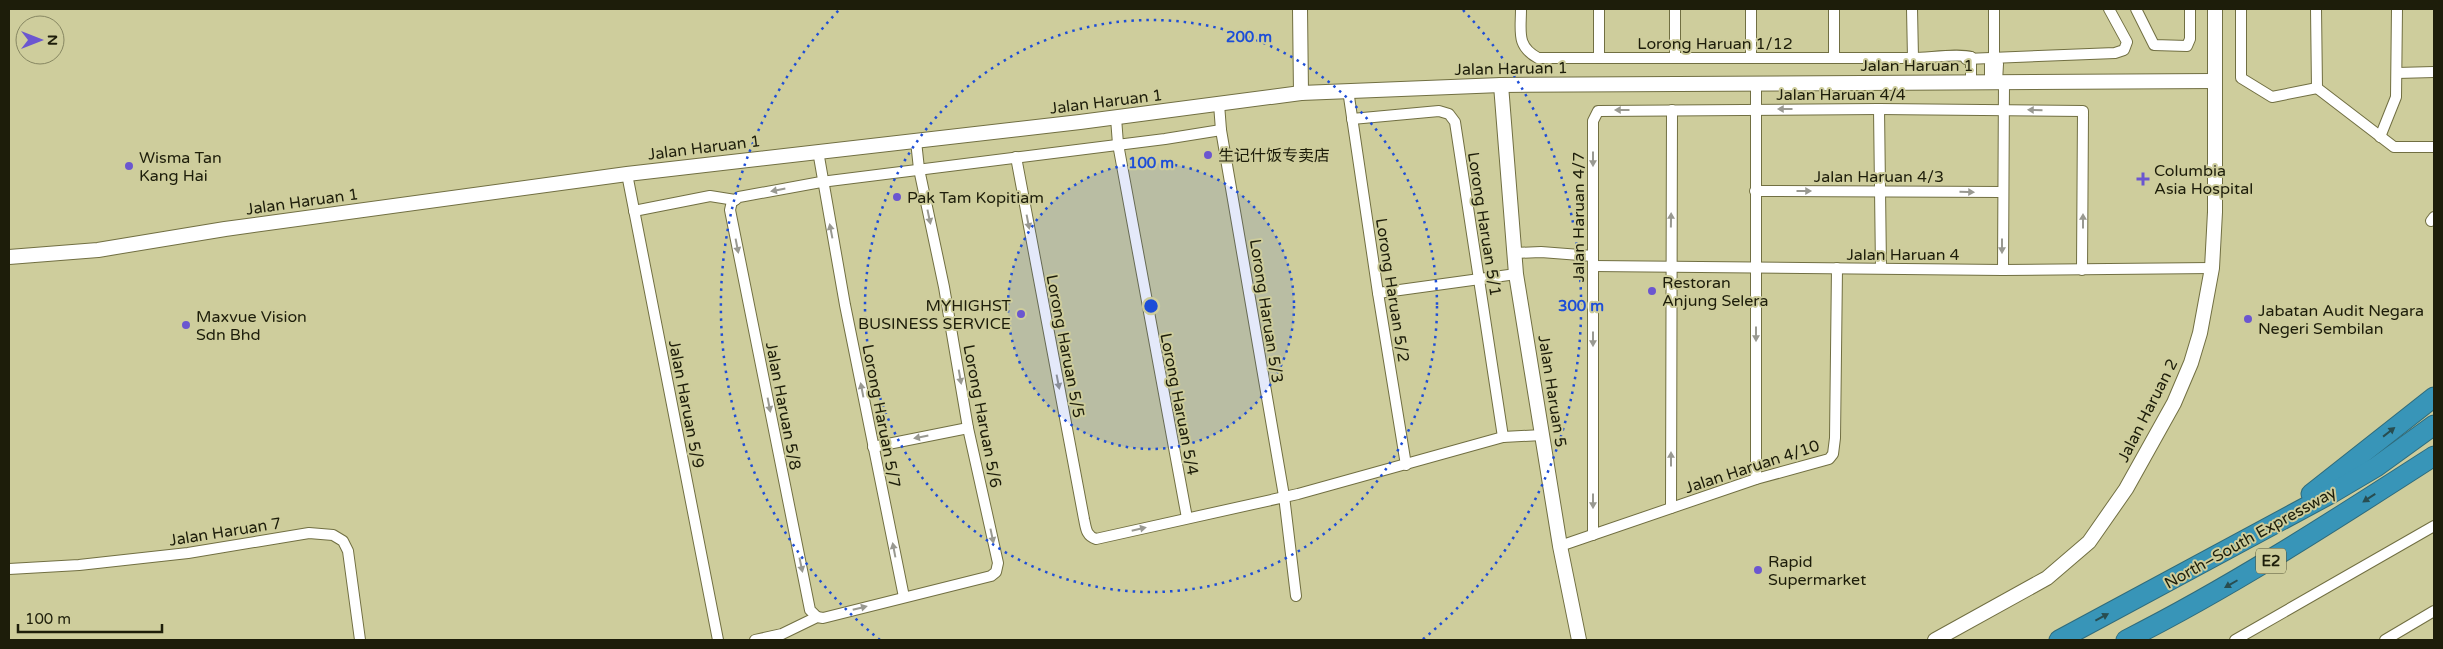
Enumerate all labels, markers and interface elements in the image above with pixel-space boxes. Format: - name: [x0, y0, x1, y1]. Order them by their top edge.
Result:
- north arrow: [15, 15, 65, 65]
- text: 200 m: [1226, 28, 1272, 46]
- text: N: [44, 34, 61, 46]
- street label: Lorong Haruan 1/12: [1637, 34, 1793, 54]
- street label: Jalan Haruan 1: [1860, 56, 1974, 76]
- street label: Jalan Haruan 1: [1454, 58, 1568, 80]
- street label: Jalan Haruan 1: [1049, 85, 1164, 119]
- street label: Jalan Haruan 4/4: [1776, 85, 1906, 105]
- one-way arrow: [1776, 105, 1792, 113]
- one-way arrow: [1614, 106, 1630, 114]
- one-way arrow: [2026, 106, 2042, 114]
- street label: Jalan Haruan 1: [647, 131, 762, 165]
- place label: 生记什饭专卖店: [1218, 146, 1330, 166]
- place label: Wisma Tan Kang Hai: [139, 148, 222, 186]
- marker: 生记什饭专卖店: [1202, 149, 1214, 161]
- street label: Lorong Haruan 5/1: [1463, 151, 1505, 298]
- one-way arrow: [1589, 151, 1597, 167]
- street label: Jalan Haruan 4/7: [1569, 152, 1589, 282]
- text: 100 m: [1128, 154, 1174, 172]
- marker: Wisma Tan Kang Hai: [123, 160, 135, 172]
- place label: Columbia Asia Hospital: [2154, 161, 2253, 199]
- street label: Jalan Haruan 4/3: [1814, 167, 1944, 187]
- marker: Columbia Asia Hospital: [2136, 172, 2150, 186]
- street label: Jalan Haruan 1: [245, 184, 360, 220]
- one-way arrow: [769, 186, 785, 194]
- one-way arrow: [1796, 187, 1812, 195]
- place label: Pak Tam Kopitiam: [907, 188, 1044, 208]
- one-way arrow: [1959, 188, 1975, 196]
- marker: Pak Tam Kopitiam: [891, 191, 903, 203]
- one-way arrow: [925, 209, 933, 225]
- one-way arrow: [1667, 211, 1675, 227]
- one-way arrow: [2079, 213, 2087, 229]
- one-way arrow: [1024, 215, 1032, 231]
- street label: Lorong Haruan 5/2: [1371, 217, 1413, 364]
- one-way arrow: [826, 223, 834, 239]
- one-way arrow: [734, 238, 742, 254]
- street label: Lorong Haruan 5/3: [1245, 238, 1287, 385]
- one-way arrow: [1998, 238, 2006, 254]
- street label: Jalan Haruan 4: [1846, 245, 1960, 265]
- street label: Lorong Haruan 5/5: [1041, 273, 1089, 420]
- place label: Restoran Anjung Selera: [1662, 273, 1768, 311]
- marker: Restoran Anjung Selera: [1646, 285, 1658, 297]
- place label: MYHIGHST BUSINESS SERVICE: [858, 296, 1011, 334]
- centre of rings: [1142, 297, 1160, 315]
- text: 300 m: [1558, 297, 1604, 315]
- place label: Jabatan Audit Negara Negeri Sembilan: [2258, 301, 2424, 339]
- place label: Maxvue Vision Sdn Bhd: [196, 307, 307, 345]
- marker: MYHIGHST BUSINESS SERVICE: [1015, 308, 1027, 320]
- marker: Jabatan Audit Negara Negeri Sembilan: [2242, 313, 2254, 325]
- marker: Maxvue Vision Sdn Bhd: [180, 319, 192, 331]
- one-way arrow: [1752, 326, 1760, 342]
- street label: Lorong Haruan 5/4: [1155, 331, 1203, 477]
- one-way arrow: [1589, 331, 1597, 347]
- street label: Jalan Haruan 5: [1533, 334, 1571, 449]
- street label: Jalan Haruan 5/9: [664, 338, 708, 470]
- street label: Jalan Haruan 5/8: [761, 340, 805, 472]
- street label: Lorong Haruan 5/7: [857, 343, 905, 490]
- street label: Lorong Haruan 5/6: [958, 343, 1006, 490]
- street label: Jalan Haruan 2: [2113, 355, 2183, 465]
- one-way arrow: [956, 369, 964, 385]
- one-way arrow: [1054, 374, 1062, 390]
- one-way arrow: [858, 383, 866, 398]
- one-way arrow: [765, 398, 773, 414]
- one-way arrow: [2382, 427, 2395, 438]
- one-way arrow: [913, 433, 928, 441]
- street label: Jalan Haruan 4/10: [1682, 436, 1822, 498]
- one-way arrow: [1667, 451, 1675, 467]
- street label: North–South Expressway: [2161, 482, 2340, 594]
- one-way arrow: [1589, 493, 1597, 509]
- one-way arrow: [2362, 494, 2375, 503]
- street label: Jalan Haruan 7: [168, 513, 283, 551]
- one-way arrow: [1131, 525, 1146, 533]
- one-way arrow: [988, 528, 996, 543]
- one-way arrow: [890, 542, 898, 557]
- road number: E2: [2256, 548, 2286, 574]
- place label: Rapid Supermarket: [1768, 552, 1866, 590]
- one-way arrow: [797, 557, 805, 572]
- marker: Rapid Supermarket: [1752, 564, 1764, 576]
- one-way arrow: [2224, 580, 2237, 589]
- scale bar: [18, 602, 161, 634]
- one-way arrow: [853, 604, 868, 612]
- text: 100 m: [25, 610, 71, 628]
- one-way arrow: [2095, 613, 2109, 621]

